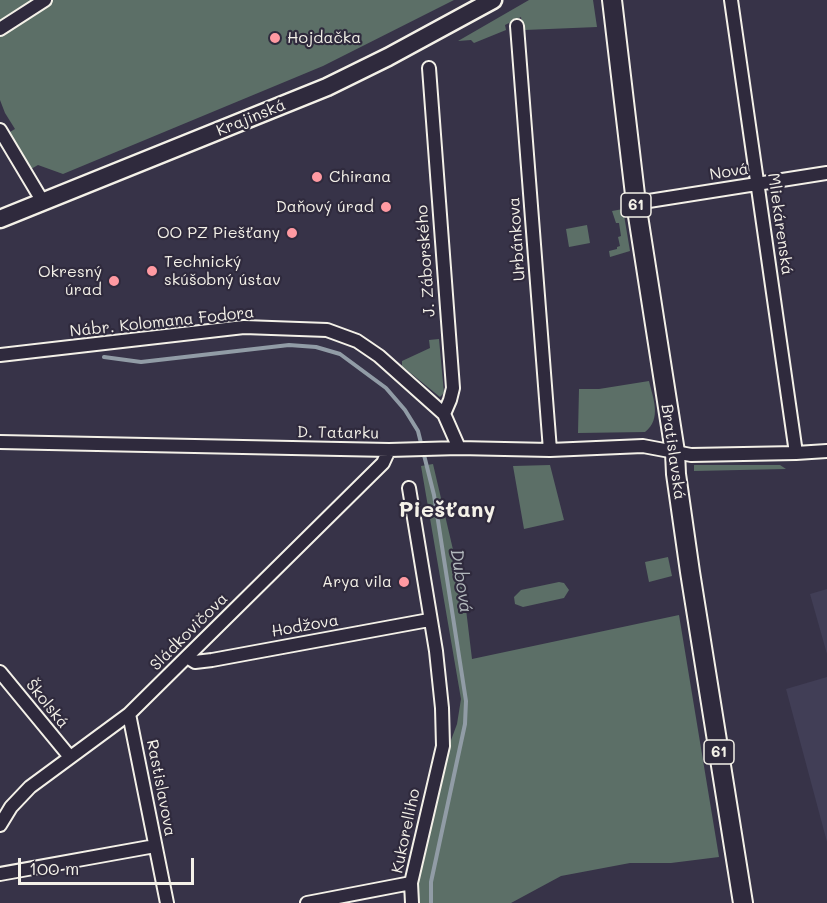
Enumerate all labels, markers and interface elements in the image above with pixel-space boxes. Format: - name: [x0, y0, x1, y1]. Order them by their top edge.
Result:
- place label: Hojdačka: [287, 28, 361, 48]
- marker: Hojdačka: [268, 31, 282, 45]
- street label: Krajinská: [214, 95, 288, 141]
- street label: Nová: [708, 159, 750, 185]
- place label: Chirana: [329, 167, 391, 187]
- marker: Chirana: [310, 170, 324, 184]
- street label: Mliekárenská: [763, 172, 797, 276]
- road number: 61: [621, 193, 651, 217]
- street label: Urbánkova: [504, 196, 530, 282]
- place label: Daňový úrad: [276, 197, 374, 217]
- marker: Daňový úrad: [379, 200, 393, 214]
- street label: J. Záborského: [413, 205, 439, 317]
- place label: OO PZ Piešťany: [157, 223, 280, 243]
- marker: OO PZ Piešťany: [285, 226, 299, 240]
- place label: Technický skúšobný ústav: [164, 252, 281, 290]
- place label: Okresný úrad: [38, 262, 102, 300]
- marker: Technický skúšobný ústav: [145, 264, 159, 278]
- marker: Okresný úrad: [107, 274, 121, 288]
- street label: Nábr. Kolomana Fodora: [69, 303, 255, 341]
- street label: Bratislavská: [657, 403, 689, 501]
- street label: D. Tatarku: [297, 423, 379, 443]
- district label: Piešťany: [399, 497, 495, 523]
- water label: Dubová: [445, 548, 477, 614]
- place label: Arya vila: [322, 572, 392, 592]
- marker: Arya vila: [397, 575, 411, 589]
- street label: Sládkovičova: [146, 589, 232, 675]
- street label: Hodžova: [270, 611, 340, 641]
- street label: Školská: [22, 676, 72, 732]
- street label: Rastislavova: [142, 738, 180, 838]
- road number: 61: [704, 740, 734, 764]
- street label: Kukorelliho: [388, 787, 424, 875]
- scale bar: [21, 846, 196, 884]
- text: 100 m: [29, 856, 79, 880]

